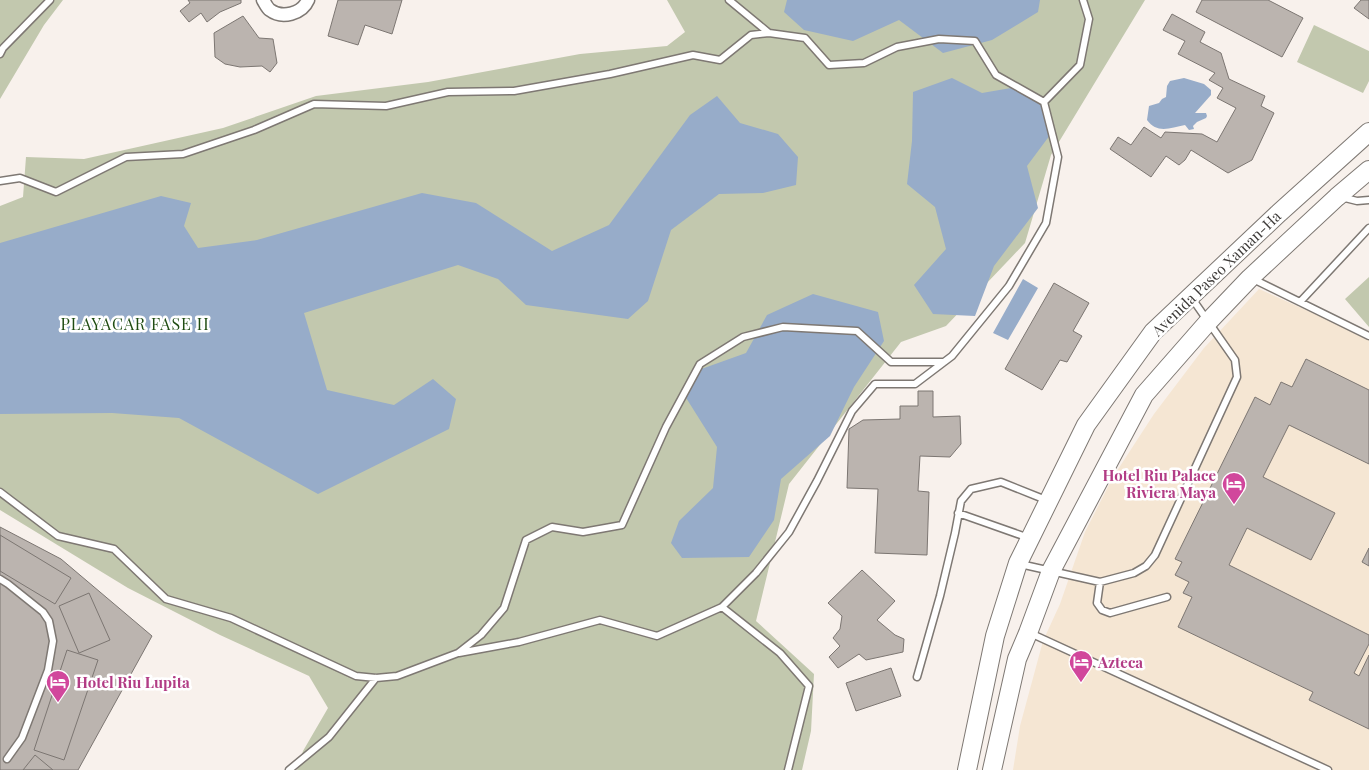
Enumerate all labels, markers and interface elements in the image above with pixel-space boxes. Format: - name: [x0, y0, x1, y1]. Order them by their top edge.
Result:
- street label: Avenida Paseo Xaman-Ha: [1146, 206, 1285, 341]
- district label: PLAYACAR FASE II: [60, 313, 210, 334]
- place label: Hotel Riu Palace Riviera Maya: [1103, 465, 1216, 502]
- hotel icon: Hotel Riu Palace Riviera Maya: [1221, 471, 1247, 505]
- hotel icon: Azteca: [1068, 649, 1094, 683]
- place label: Azteca: [1097, 652, 1143, 672]
- hotel icon: Hotel Riu Lupita: [45, 669, 71, 703]
- place label: Hotel Riu Lupita: [76, 672, 190, 692]

